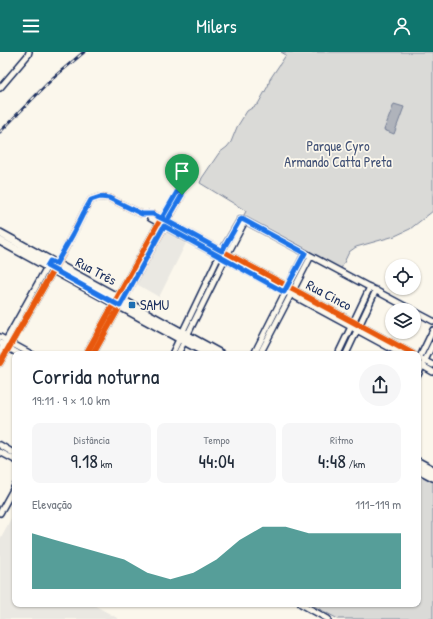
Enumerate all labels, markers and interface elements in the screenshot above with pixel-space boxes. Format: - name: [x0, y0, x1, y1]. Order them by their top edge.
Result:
- text: Milers: [196, 14, 237, 39]
- icon: menu: [20, 15, 42, 37]
- icon: person: [391, 15, 413, 37]
- park label: Parque Cyro Armando Catta Preta: [284, 136, 392, 171]
- pin: [165, 154, 199, 195]
- icon: arrive: [171, 160, 193, 182]
- street label: Rua Três: [73, 252, 120, 289]
- map controls: [385, 259, 421, 339]
- button: locate: [385, 259, 421, 295]
- street label: Rua Cinco: [303, 275, 356, 315]
- place label: SAMU: [140, 295, 170, 314]
- marker: SAMU: [127, 300, 137, 310]
- button: layers: [385, 303, 421, 339]
- text: Corrida noturna: [32, 361, 159, 391]
- button: share: [359, 364, 401, 406]
- text: 19:11 · 9 × 1.0 km: [32, 391, 110, 409]
- text: Distância: [73, 433, 110, 447]
- text: Tempo: [203, 433, 230, 447]
- text: Ritmo: [330, 433, 353, 447]
- text: 9.18: [70, 447, 98, 474]
- text: 44:04: [198, 447, 235, 474]
- text: 4:48: [318, 447, 346, 474]
- text: km: [98, 457, 113, 471]
- text: /km: [346, 457, 365, 471]
- text: Elevação: [32, 495, 72, 513]
- text: 111–119 m: [355, 495, 401, 513]

